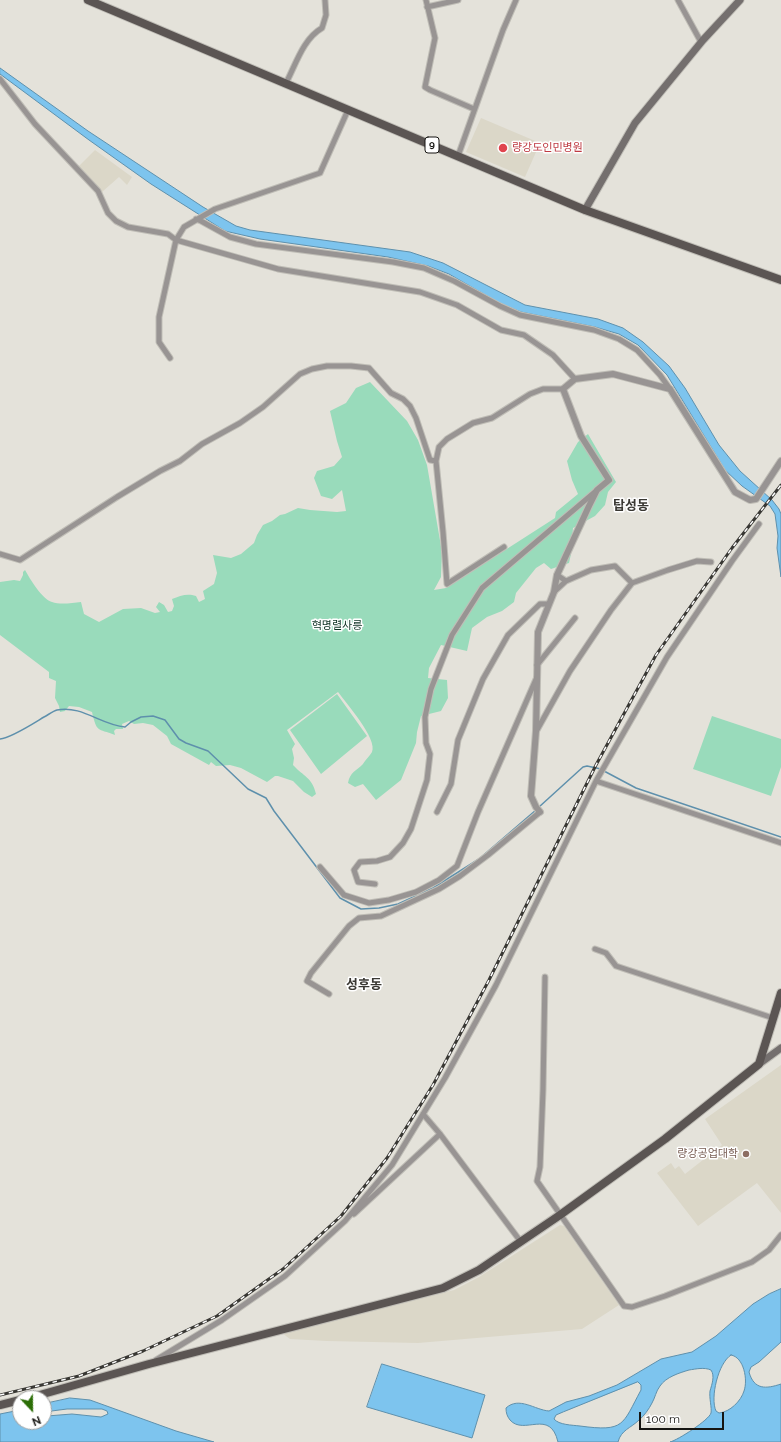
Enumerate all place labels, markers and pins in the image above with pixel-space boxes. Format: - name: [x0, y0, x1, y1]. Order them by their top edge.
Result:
- place label: 량강도인민병원: [512, 141, 583, 155]
- marker: 량강도인민병원: [497, 142, 509, 154]
- place label: 량강공업대학: [677, 1147, 738, 1161]
- marker: 량강공업대학: [741, 1149, 751, 1159]

